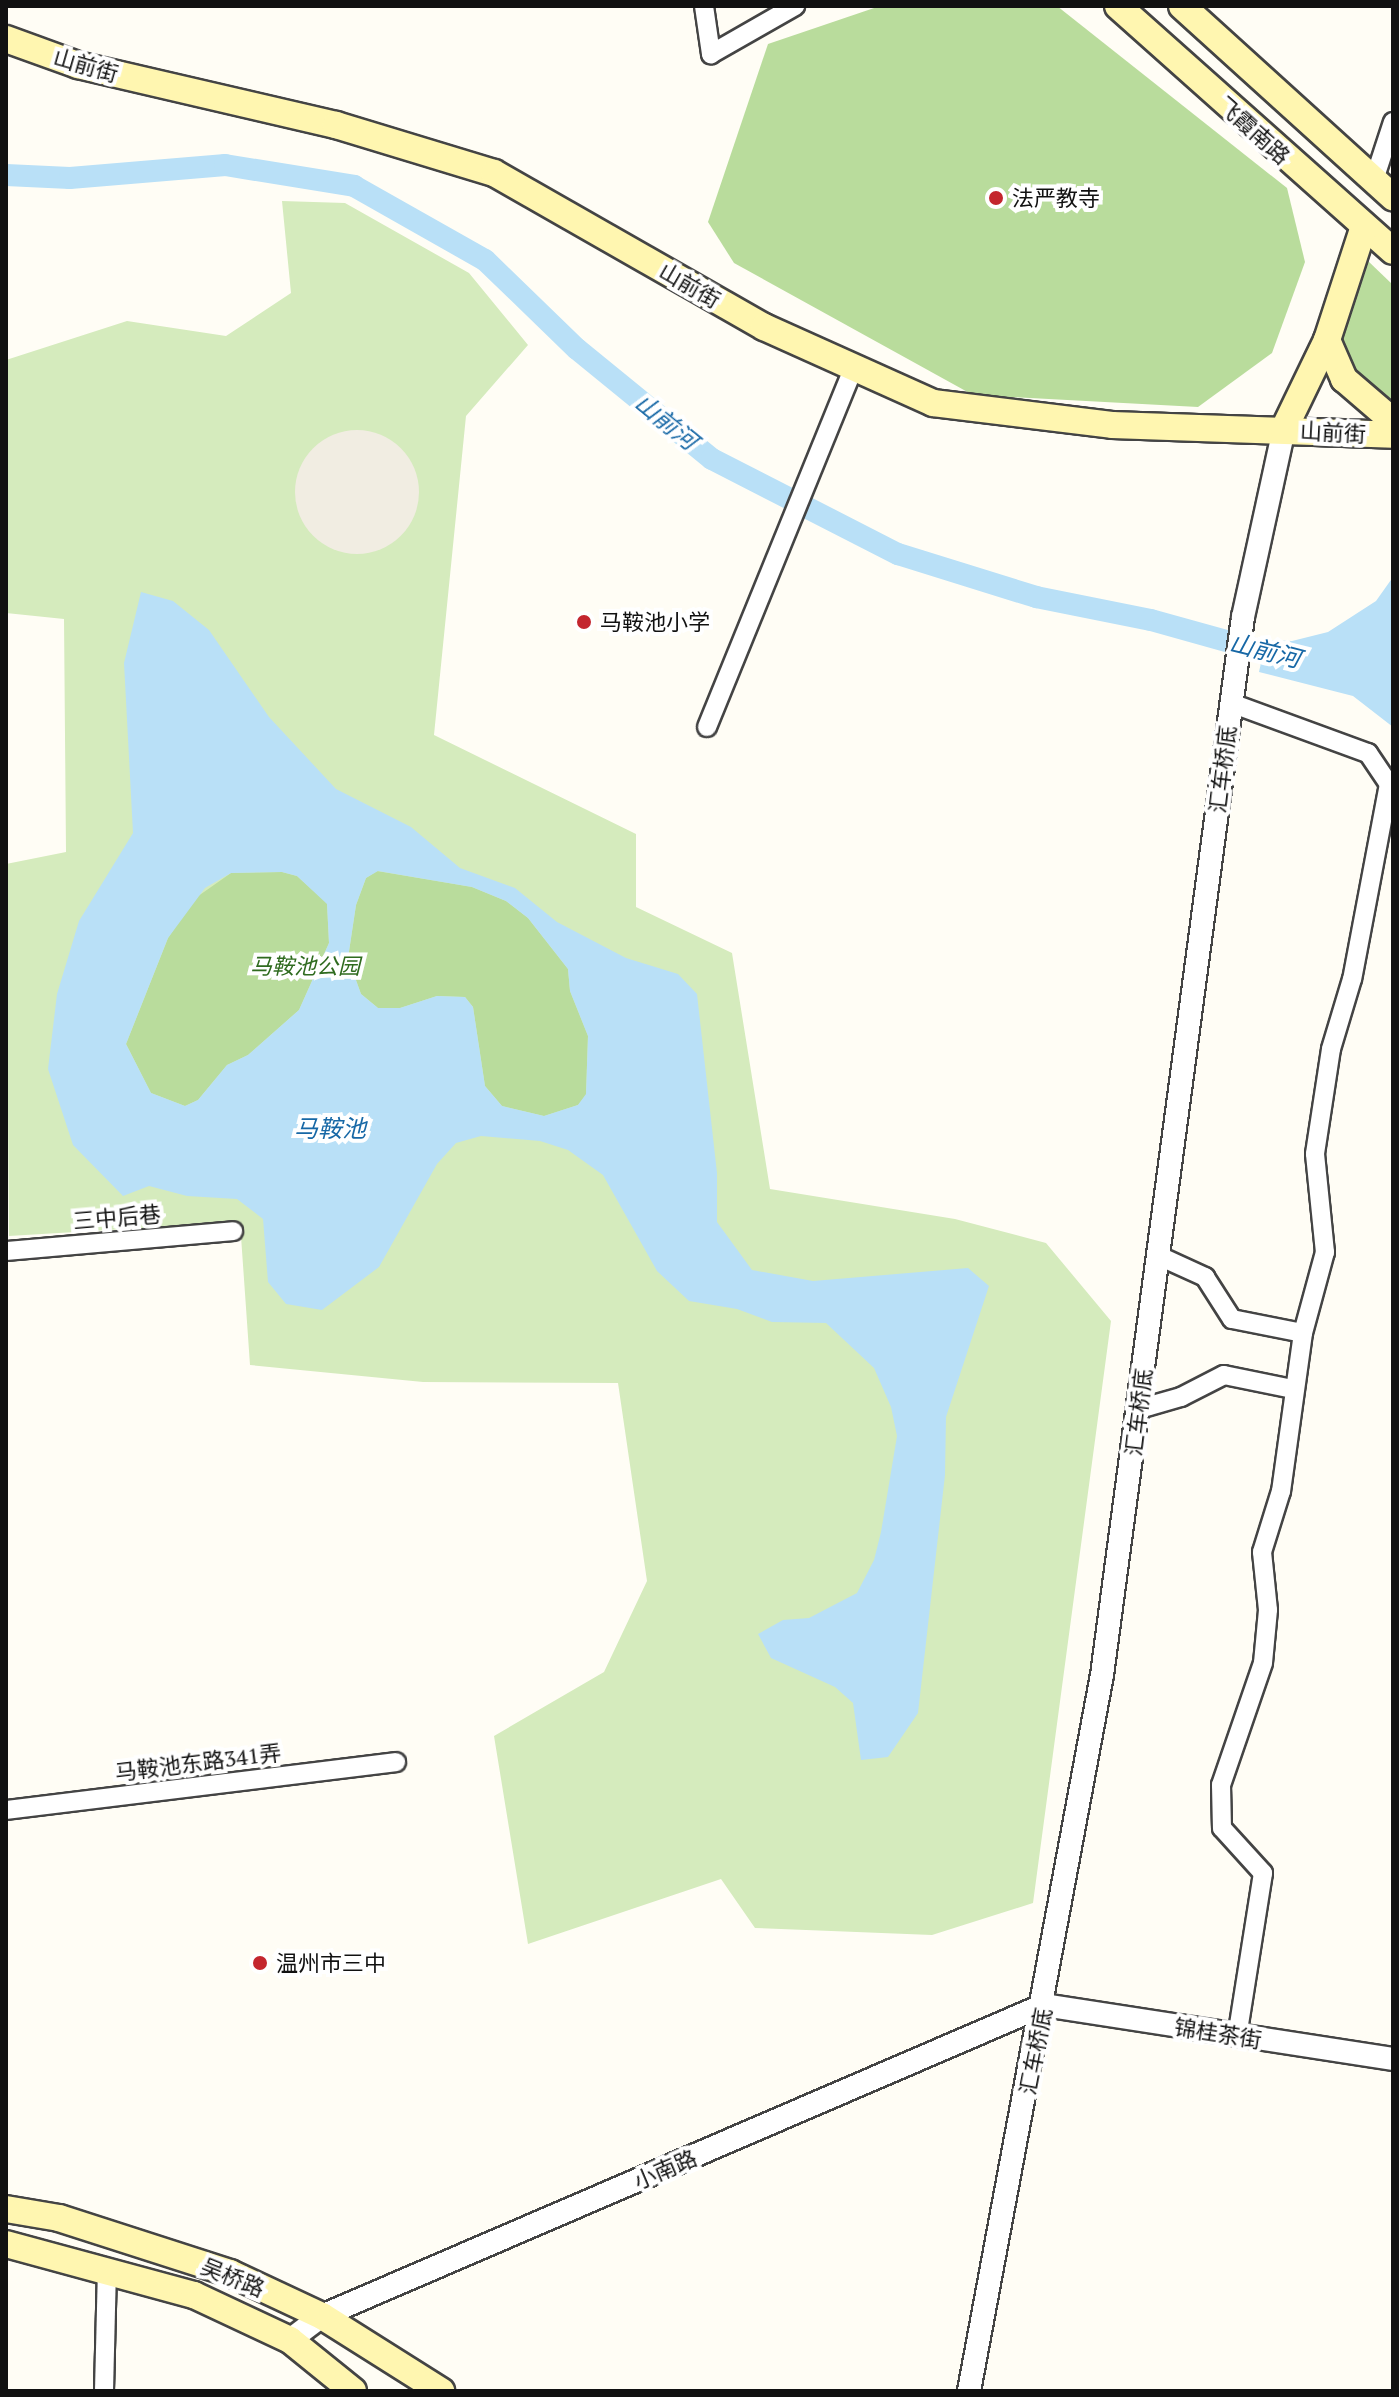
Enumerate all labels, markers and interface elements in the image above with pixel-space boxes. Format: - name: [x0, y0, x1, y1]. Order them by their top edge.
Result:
- street label: 山前街: [51, 43, 121, 87]
- street label: 飞霞南路: [1212, 91, 1296, 169]
- place label: 法严教寺: [1012, 185, 1100, 211]
- marker: 法严教寺: [987, 189, 1005, 207]
- street label: 山前街: [655, 257, 725, 313]
- water label: 山前河: [629, 388, 703, 456]
- street label: 山前街: [1299, 417, 1367, 447]
- place label: 马鞍池小学: [600, 609, 710, 635]
- marker: 马鞍池小学: [575, 613, 593, 631]
- water label: 山前河: [1227, 628, 1303, 674]
- street label: 汇车桥底: [1204, 724, 1240, 814]
- park label: 马鞍池公园: [250, 953, 360, 979]
- water label: 马鞍池: [294, 1115, 366, 1143]
- street label: 三中后巷: [72, 1200, 162, 1234]
- street label: 汇车桥底: [1120, 1367, 1156, 1457]
- street label: 马鞍池东路341弄: [113, 1739, 283, 1785]
- place label: 温州市三中: [276, 1950, 386, 1976]
- marker: 温州市三中: [251, 1954, 269, 1972]
- street label: 汇车桥底: [1014, 2005, 1056, 2097]
- street label: 锦桂茶街: [1172, 2013, 1264, 2053]
- street label: 小南路: [629, 2144, 701, 2194]
- street label: 吴桥路: [197, 2252, 269, 2302]

